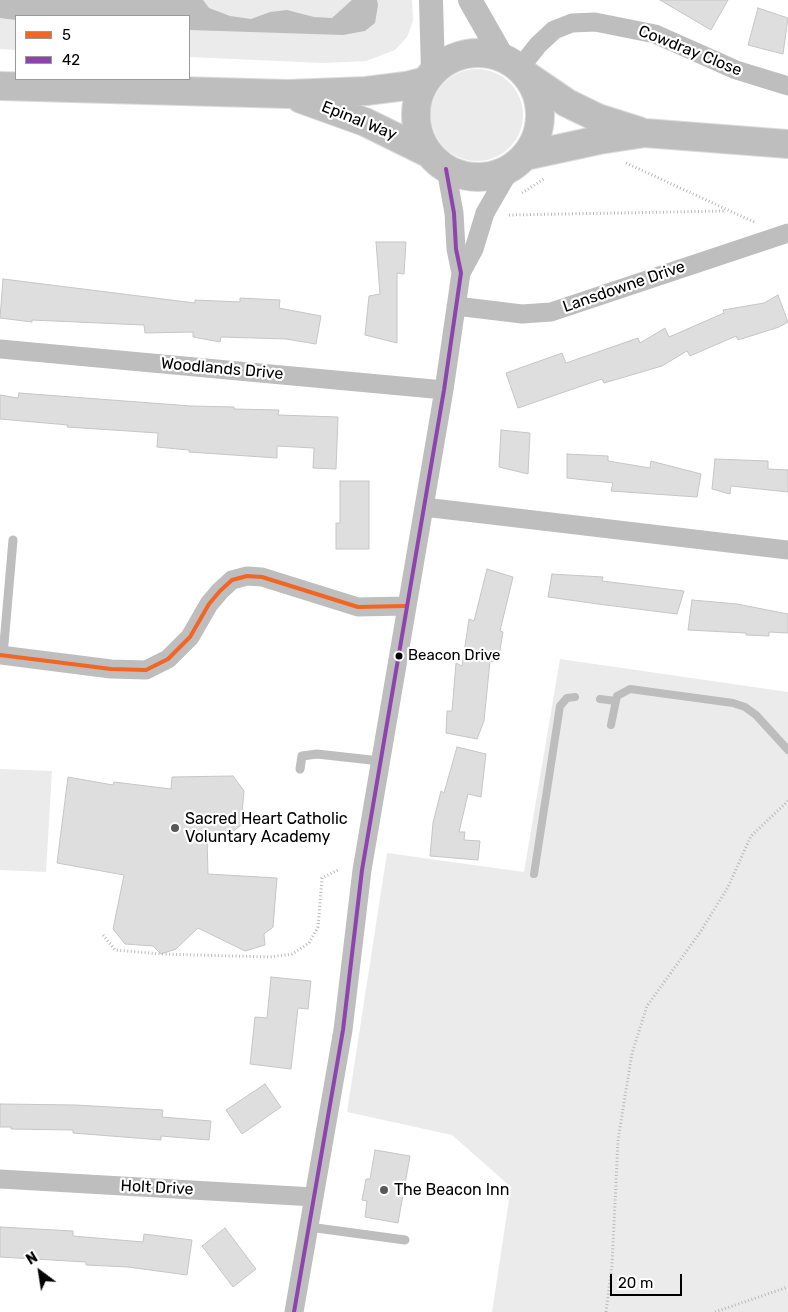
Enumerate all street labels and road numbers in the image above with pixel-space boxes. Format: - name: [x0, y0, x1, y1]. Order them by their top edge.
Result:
- street label: Cowdray Close: [635, 22, 745, 80]
- street label: Epinal Way: [319, 97, 399, 145]
- street label: Lansdowne Drive: [560, 257, 688, 317]
- street label: Woodlands Drive: [160, 354, 284, 384]
- street label: Holt Drive: [120, 1176, 194, 1200]

